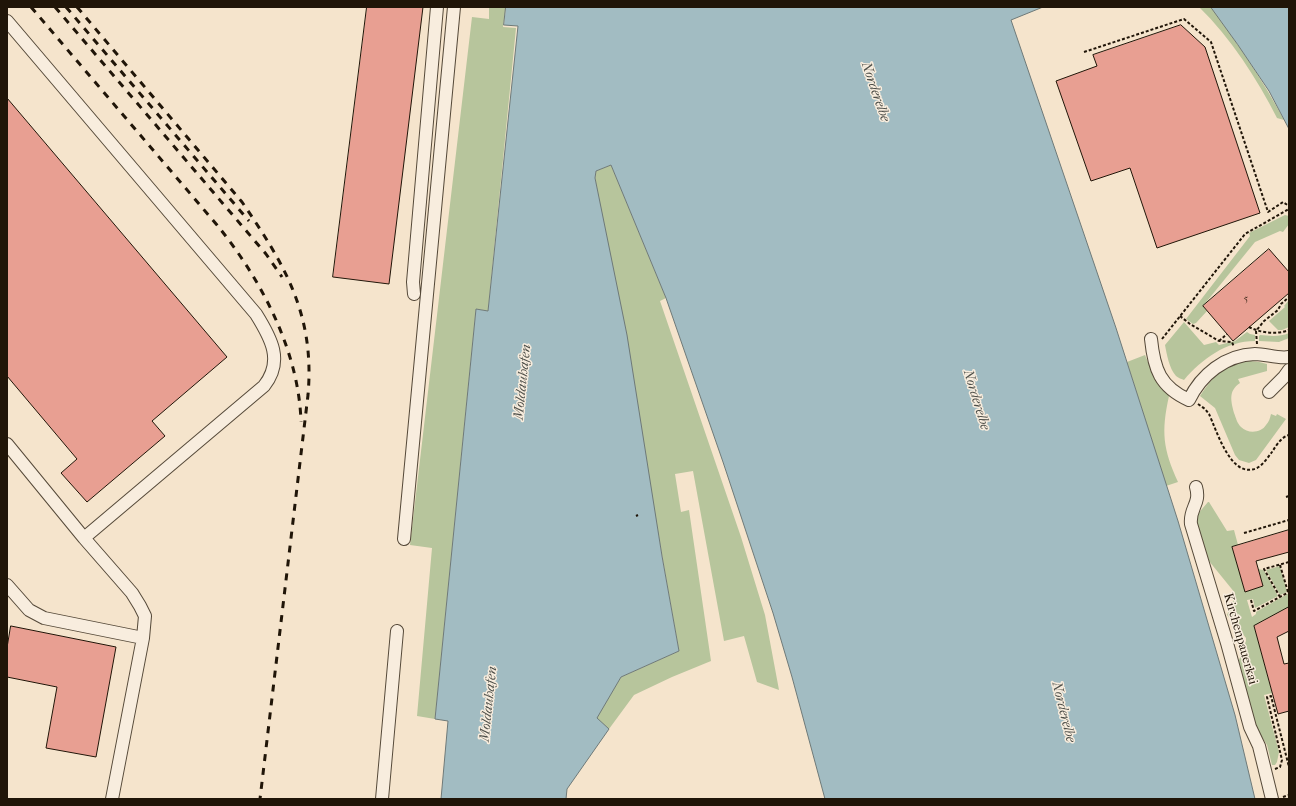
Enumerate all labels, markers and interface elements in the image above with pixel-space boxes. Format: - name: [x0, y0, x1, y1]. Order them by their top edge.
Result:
- water label: Norderelbe: [857, 60, 893, 124]
- house number: 5: [1244, 292, 1248, 306]
- water label: Moldauhafen: [511, 344, 535, 420]
- water label: Norderelbe: [959, 368, 993, 432]
- street label: Kirchenpauerkai: [1219, 592, 1261, 686]
- water label: Moldauhafen: [477, 666, 501, 742]
- water label: Norderelbe: [1047, 680, 1079, 744]

